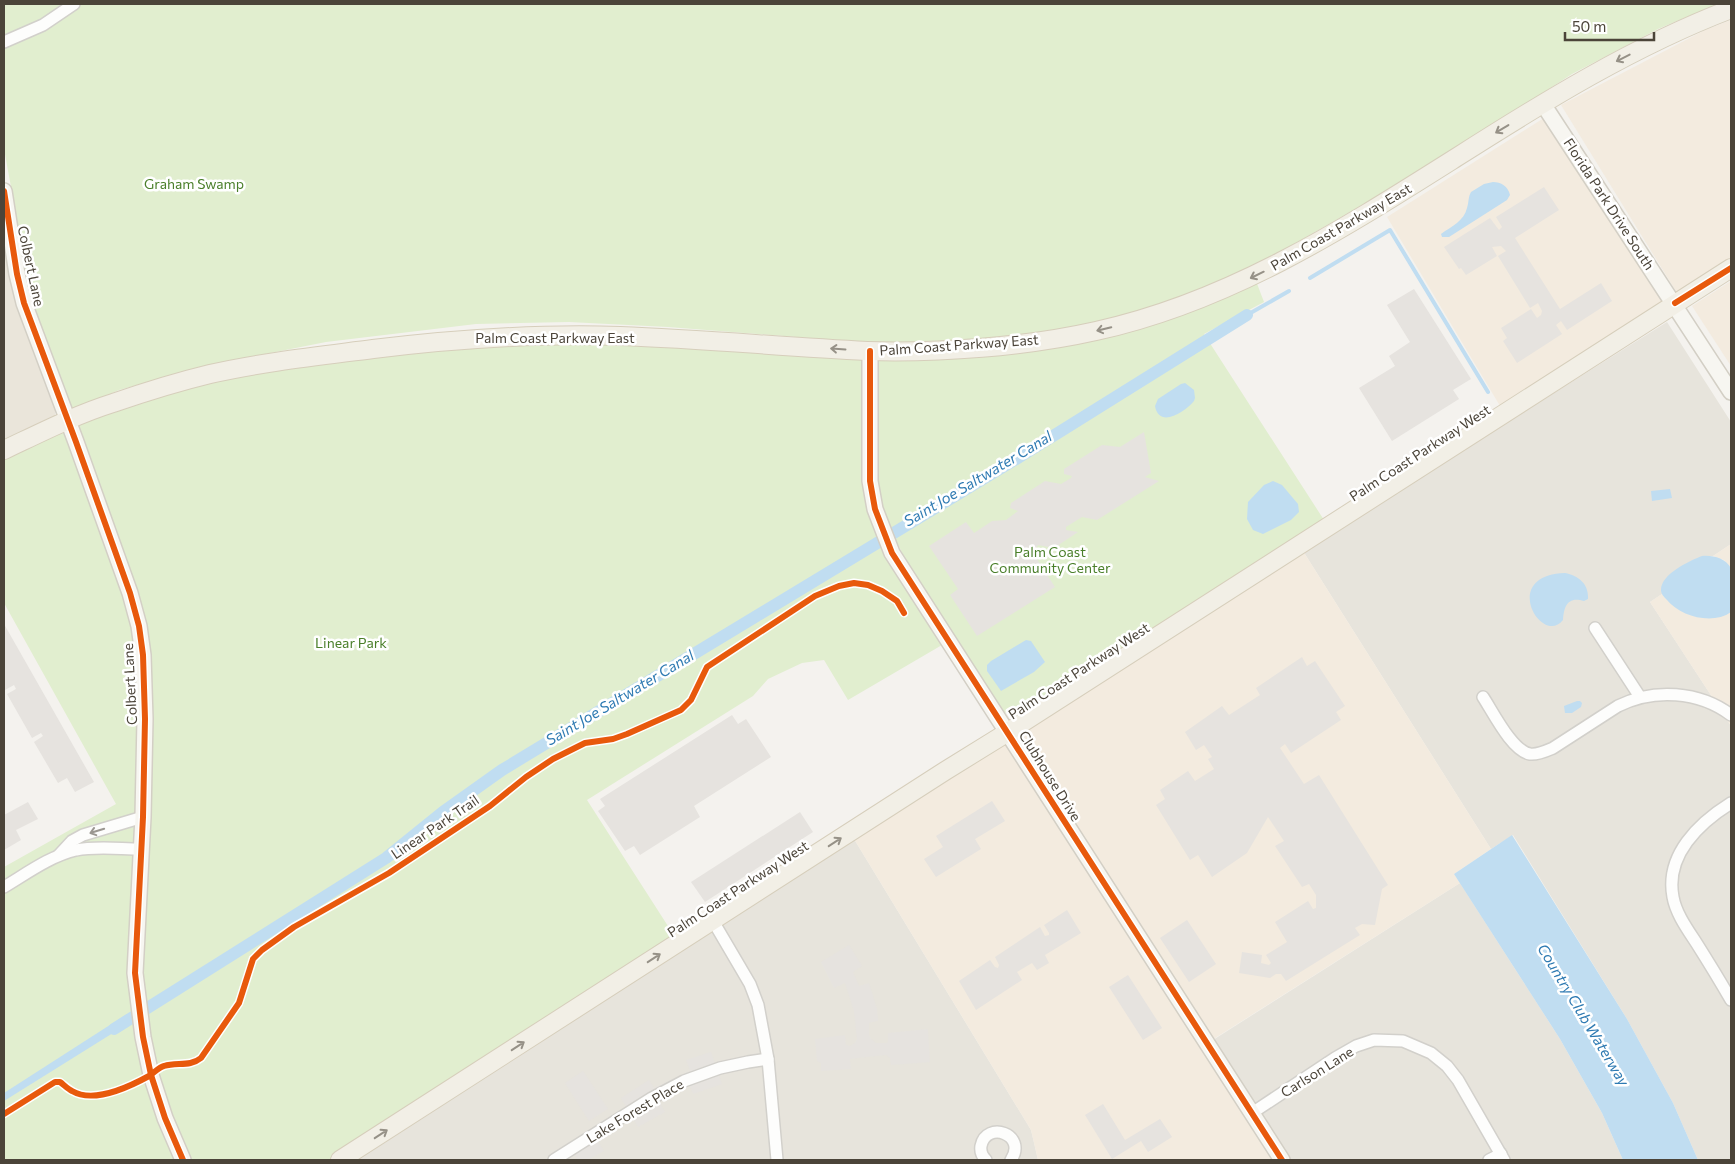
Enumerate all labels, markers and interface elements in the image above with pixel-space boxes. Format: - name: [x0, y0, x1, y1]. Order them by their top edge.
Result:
- scale bar: [1565, 10, 1654, 42]
- text: 50 m: [1572, 17, 1606, 35]
- one-way arrow: [1616, 54, 1631, 63]
- one-way arrow: [1495, 125, 1509, 135]
- street label: Florida Park Drive South: [1560, 135, 1658, 273]
- park label: Graham Swamp: [144, 175, 244, 192]
- street label: Palm Coast Parkway East: [1267, 179, 1414, 274]
- street label: Colbert Lane: [15, 224, 48, 308]
- one-way arrow: [1249, 270, 1264, 280]
- one-way arrow: [1096, 325, 1112, 334]
- street label: Palm Coast Parkway East: [475, 329, 635, 346]
- street label: Palm Coast Parkway East: [879, 330, 1039, 359]
- one-way arrow: [830, 344, 846, 353]
- street label: Palm Coast Parkway West: [1346, 400, 1494, 505]
- water label: Saint Joe Saltwater Canal: [900, 426, 1056, 530]
- park label: Palm Coast Community Center: [989, 543, 1111, 576]
- street label: Palm Coast Parkway West: [1005, 618, 1153, 723]
- park label: Linear Park: [315, 634, 387, 651]
- street label: Colbert Lane: [119, 643, 140, 725]
- water label: Saint Joe Saltwater Canal: [542, 645, 698, 749]
- street label: Clubhouse Drive: [1016, 727, 1085, 824]
- street label: Linear Park Trail: [388, 791, 482, 862]
- one-way arrow: [90, 827, 106, 837]
- street label: Palm Coast Parkway West: [664, 836, 812, 941]
- one-way arrow: [828, 836, 842, 847]
- water label: Country Club Waterway: [1534, 940, 1634, 1090]
- one-way arrow: [647, 953, 661, 963]
- one-way arrow: [510, 1041, 524, 1051]
- street label: Carlson Lane: [1277, 1043, 1356, 1101]
- street label: Lake Forest Place: [583, 1075, 686, 1146]
- one-way arrow: [374, 1129, 388, 1139]

